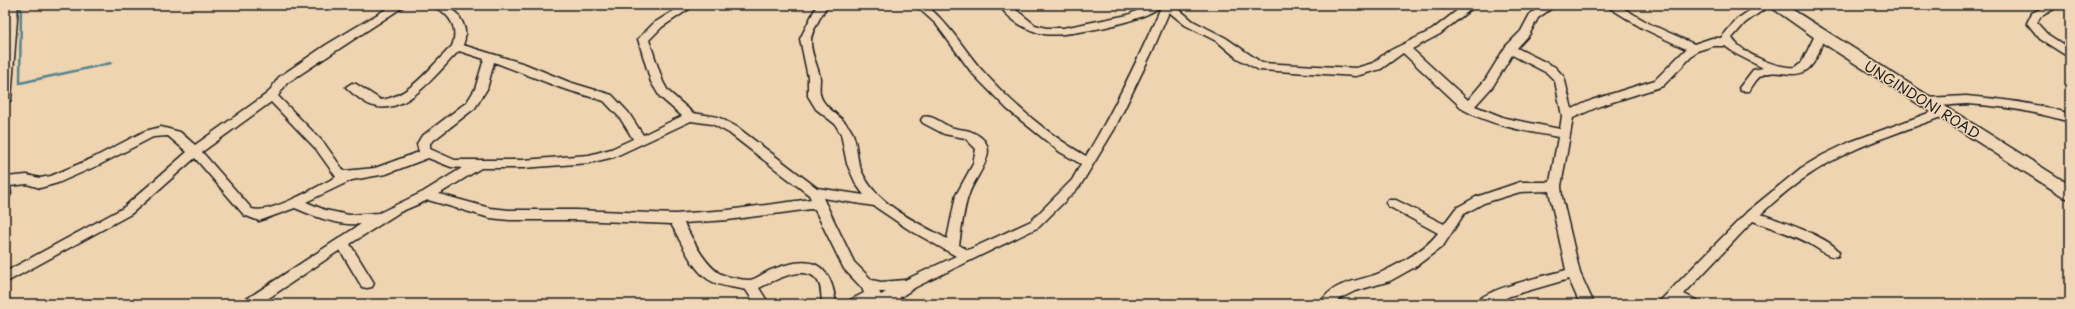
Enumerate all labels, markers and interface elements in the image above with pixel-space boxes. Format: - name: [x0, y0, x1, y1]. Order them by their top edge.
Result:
- street label: UNGINDONI ROAD: [1860, 55, 1984, 144]

